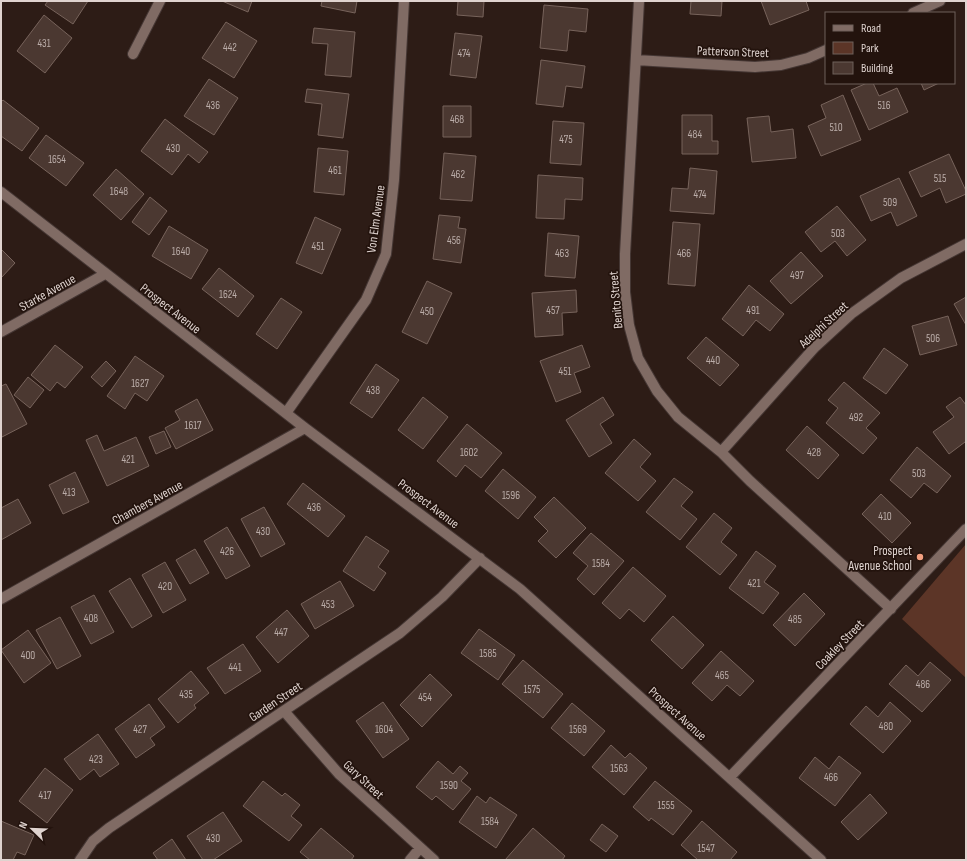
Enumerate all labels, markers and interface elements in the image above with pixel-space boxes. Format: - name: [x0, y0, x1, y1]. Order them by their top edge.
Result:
- legend: [825, 12, 955, 84]
- text: Road: [861, 21, 881, 36]
- house number: 431: [37, 37, 51, 50]
- house number: 442: [223, 41, 237, 54]
- text: Park: [861, 41, 879, 56]
- street label: Patterson Street: [697, 43, 769, 61]
- house number: 474: [458, 47, 471, 60]
- text: Building: [861, 61, 893, 76]
- house number: 436: [206, 99, 220, 112]
- house number: 516: [877, 99, 891, 112]
- house number: 468: [450, 113, 464, 126]
- house number: 510: [829, 121, 843, 134]
- house number: 484: [688, 128, 703, 141]
- house number: 475: [559, 133, 573, 146]
- house number: 430: [166, 142, 180, 155]
- house number: 1654: [48, 153, 66, 166]
- house number: 461: [328, 164, 342, 177]
- house number: 462: [451, 168, 465, 181]
- house number: 515: [934, 172, 946, 185]
- street label: Von Elm Avenue: [363, 184, 389, 254]
- house number: 1648: [110, 185, 128, 198]
- house number: 474: [694, 188, 707, 201]
- house number: 509: [883, 196, 897, 209]
- house number: 503: [831, 227, 845, 240]
- house number: 456: [447, 234, 461, 247]
- house number: 451: [312, 240, 325, 253]
- house number: 1640: [172, 245, 190, 258]
- house number: 463: [555, 247, 569, 260]
- house number: 466: [677, 247, 691, 260]
- house number: 497: [790, 269, 805, 282]
- street label: Benito Street: [606, 270, 626, 329]
- street label: Starke Avenue: [16, 271, 78, 315]
- street label: Prospect Avenue: [137, 280, 204, 337]
- house number: 1624: [219, 288, 237, 301]
- street label: Adelphi Street: [795, 298, 852, 352]
- house number: 457: [546, 304, 560, 317]
- house number: 491: [746, 304, 760, 317]
- house number: 450: [420, 305, 434, 318]
- house number: 506: [926, 332, 940, 345]
- house number: 440: [706, 354, 720, 367]
- house number: 451: [559, 365, 572, 378]
- house number: 1627: [131, 377, 149, 390]
- house number: 438: [366, 384, 380, 397]
- house number: 492: [849, 411, 863, 424]
- house number: 1617: [185, 419, 202, 432]
- house number: 1602: [460, 446, 479, 459]
- house number: 428: [807, 446, 821, 459]
- house number: 421: [121, 453, 135, 466]
- house number: 503: [912, 467, 926, 480]
- street label: Prospect Avenue: [395, 476, 462, 532]
- street label: Chambers Avenue: [110, 477, 185, 529]
- house number: 413: [62, 486, 76, 499]
- house number: 1596: [502, 489, 520, 502]
- house number: 436: [307, 501, 321, 514]
- house number: 410: [878, 510, 892, 523]
- house number: 430: [256, 525, 270, 538]
- place label: Prospect Avenue School: [848, 543, 912, 574]
- house number: 426: [220, 545, 234, 558]
- marker: Prospect Avenue School: [915, 552, 925, 562]
- house number: 1584: [592, 557, 610, 570]
- house number: 421: [747, 577, 761, 590]
- house number: 420: [158, 580, 172, 593]
- house number: 453: [321, 598, 335, 611]
- house number: 408: [84, 612, 98, 625]
- house number: 485: [788, 613, 802, 626]
- street label: Coakley Street: [812, 616, 868, 673]
- house number: 447: [274, 626, 288, 639]
- house number: 1585: [479, 647, 497, 660]
- house number: 400: [21, 649, 35, 662]
- house number: 441: [228, 661, 242, 674]
- house number: 465: [715, 669, 729, 682]
- street label: Garden Street: [246, 678, 305, 725]
- house number: 486: [916, 678, 930, 691]
- house number: 1575: [523, 683, 541, 696]
- street label: Prospect Avenue: [645, 684, 710, 744]
- house number: 435: [179, 688, 193, 701]
- house number: 454: [418, 691, 432, 704]
- house number: 480: [879, 720, 893, 733]
- house number: 427: [133, 723, 147, 736]
- house number: 1604: [375, 723, 393, 736]
- house number: 1569: [569, 723, 587, 736]
- house number: 423: [89, 753, 103, 766]
- street label: Gary Street: [340, 757, 387, 803]
- house number: 1563: [610, 762, 628, 775]
- house number: 466: [824, 771, 838, 784]
- house number: 1590: [440, 779, 458, 792]
- house number: 417: [39, 789, 52, 802]
- house number: 1555: [657, 799, 675, 812]
- north arrow: [12, 809, 52, 849]
- house number: 1584: [481, 815, 499, 828]
- text: N: [16, 820, 30, 831]
- house number: 430: [206, 832, 220, 845]
- house number: 1547: [697, 842, 715, 855]

